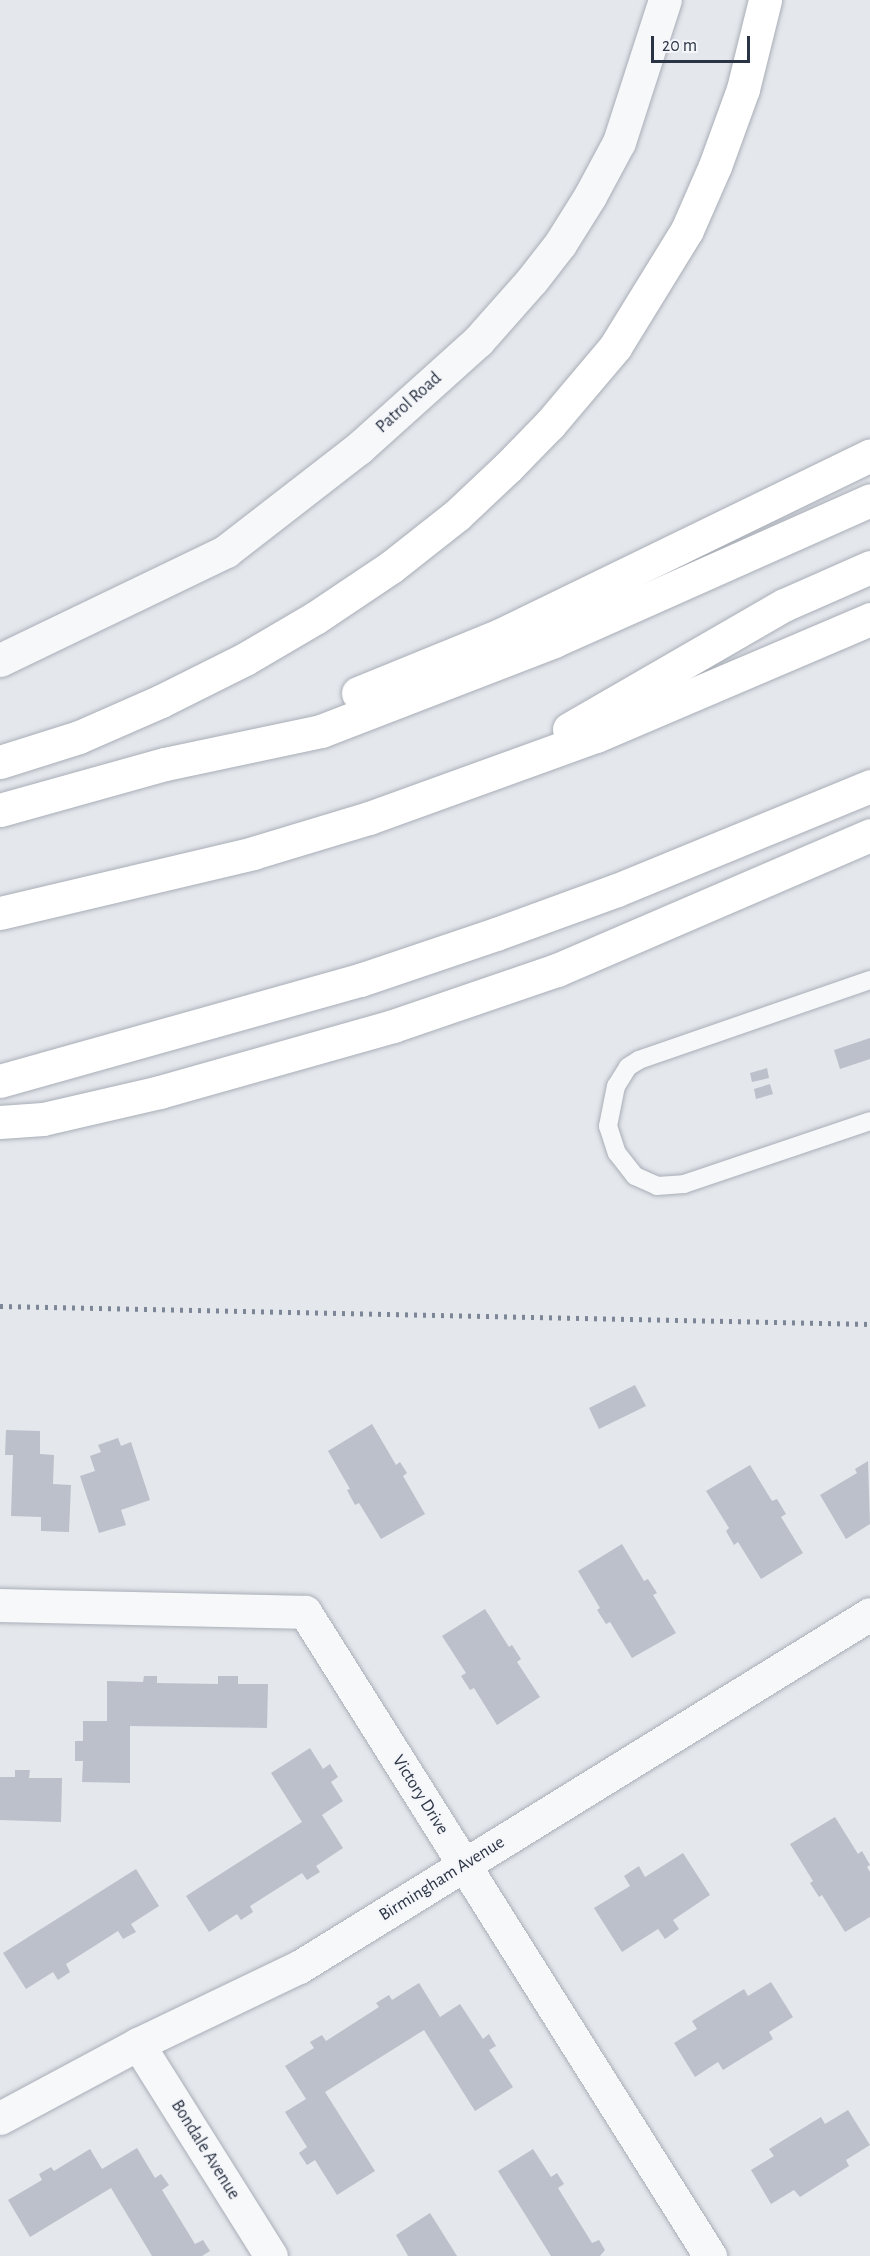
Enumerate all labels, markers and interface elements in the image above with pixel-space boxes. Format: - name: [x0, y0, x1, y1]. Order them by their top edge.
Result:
- scale bar: [654, 24, 753, 62]
- text: 20 m: [662, 37, 697, 55]
- street label: Patrol Road: [372, 368, 446, 438]
- street label: Victory Drive: [387, 1751, 453, 1839]
- street label: Birmingham Avenue: [375, 1832, 509, 1926]
- street label: Bondale Avenue: [166, 2096, 244, 2204]

